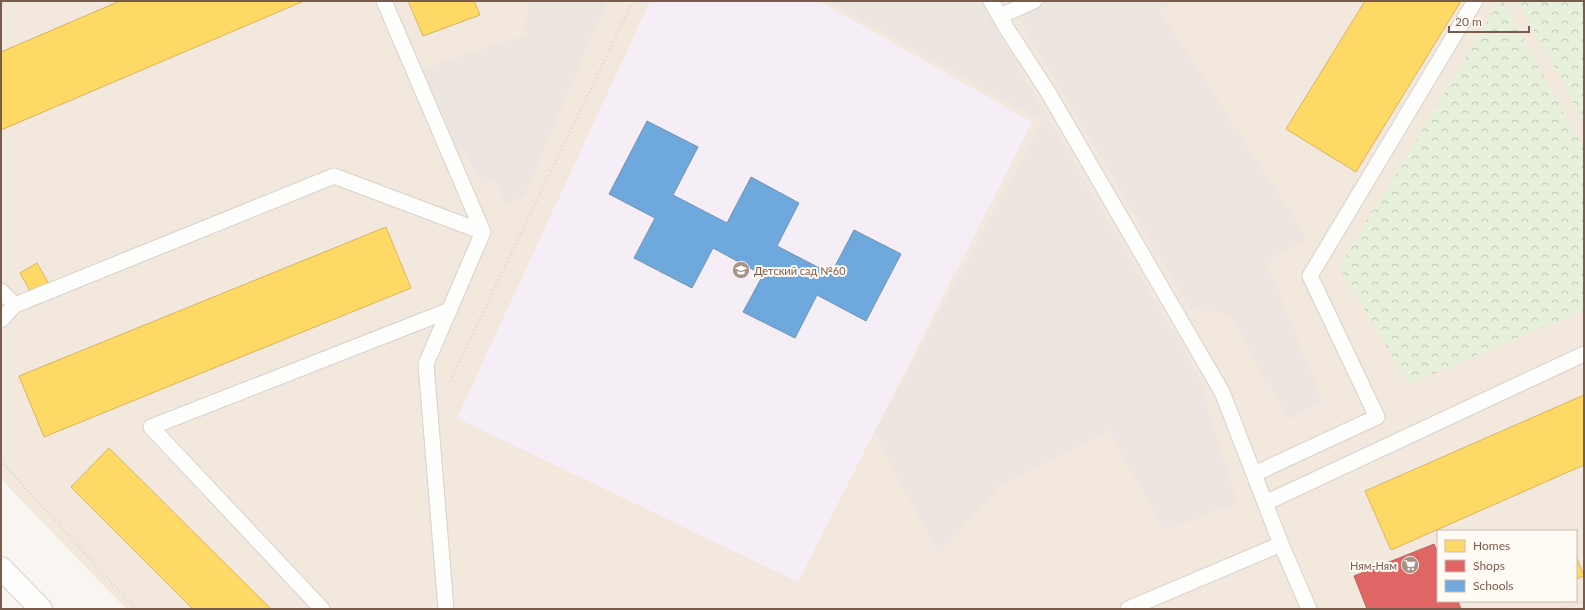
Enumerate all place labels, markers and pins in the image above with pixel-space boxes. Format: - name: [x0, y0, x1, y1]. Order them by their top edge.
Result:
- school or university icon: Детский сад №60: [731, 260, 751, 280]
- place label: Детский сад №60: [754, 264, 846, 277]
- supermarket icon: Ням-Ням: [1400, 555, 1420, 575]
- place label: Ням-Ням: [1350, 559, 1397, 572]

